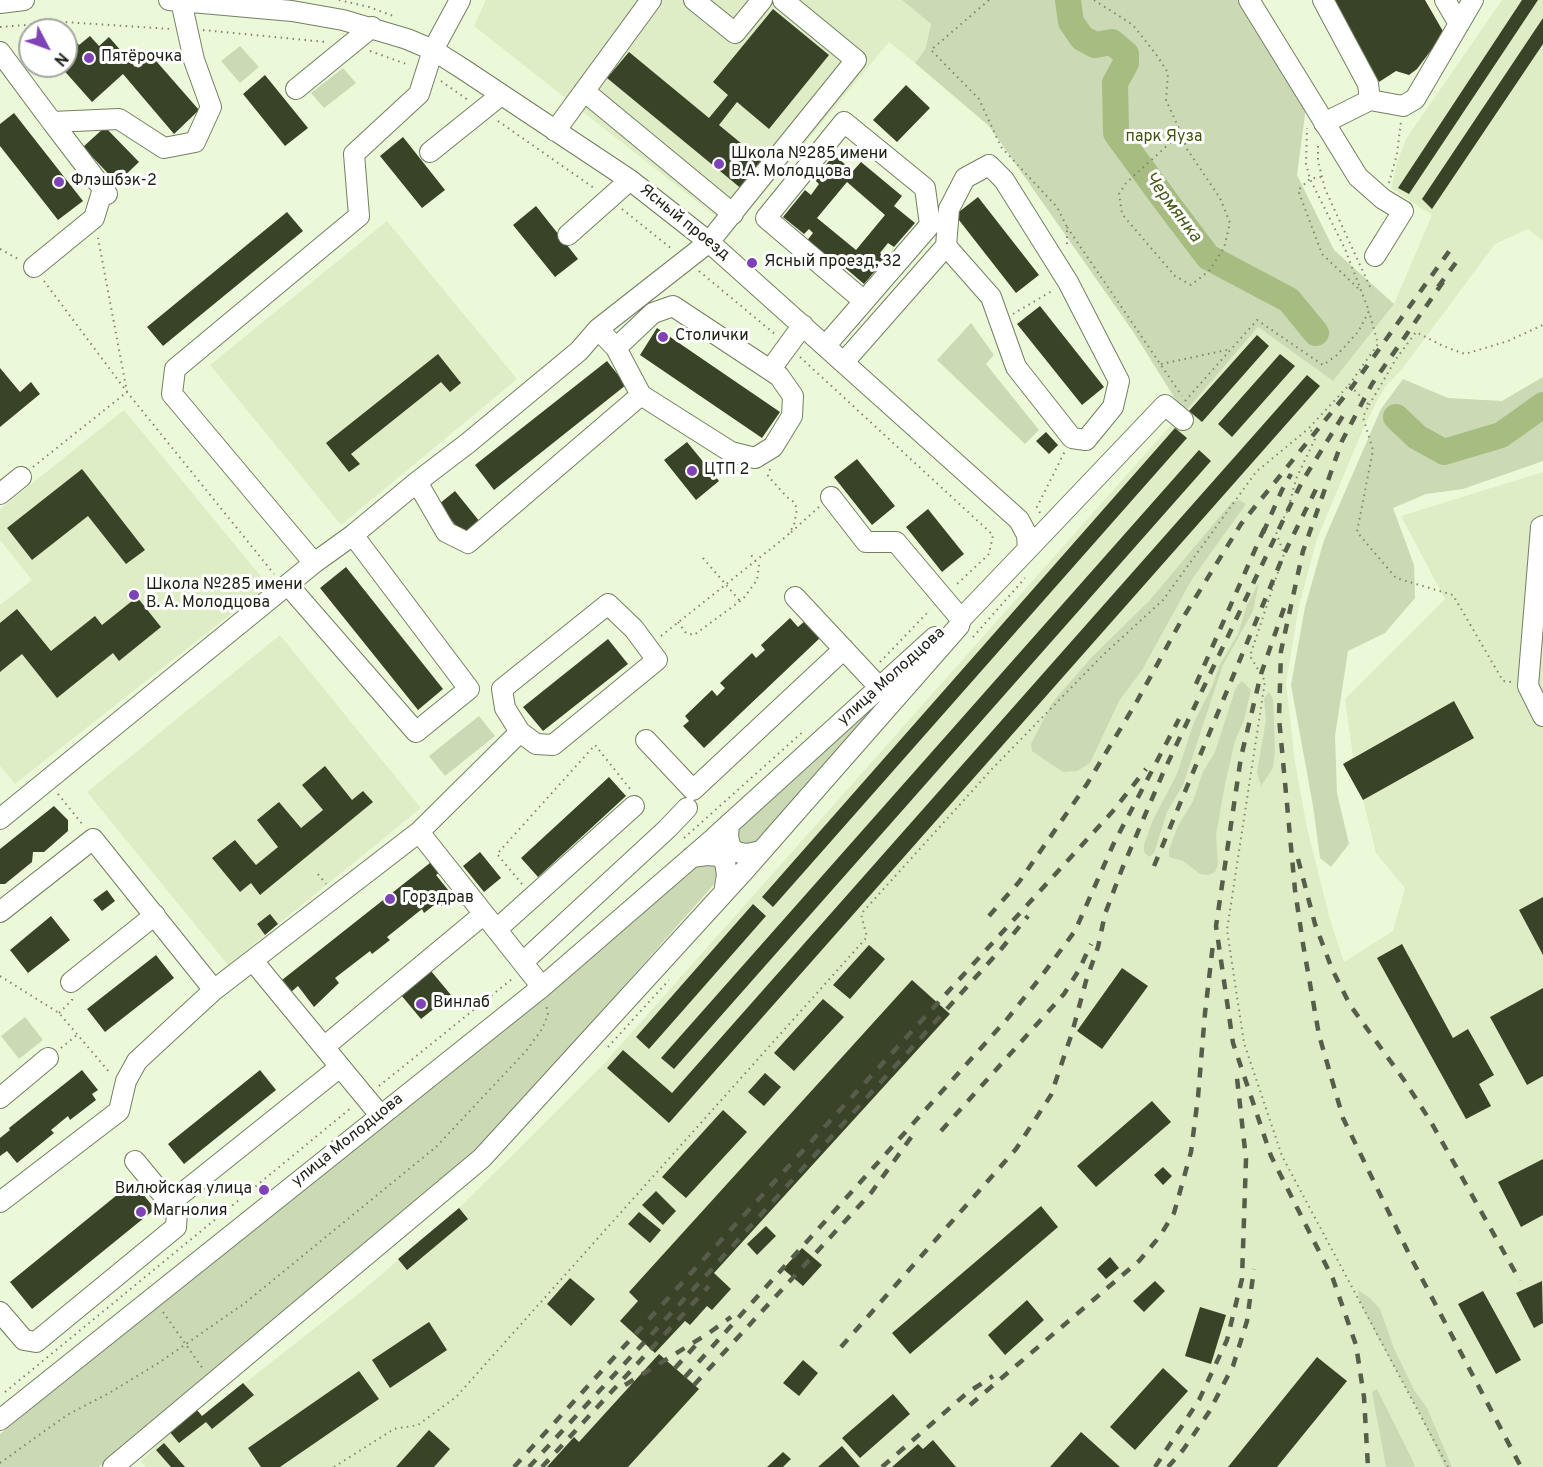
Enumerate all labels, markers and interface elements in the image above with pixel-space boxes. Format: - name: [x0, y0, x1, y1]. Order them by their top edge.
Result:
- north arrow: [18, 18, 78, 78]
- text: N: [49, 48, 71, 69]
- place label: Пятёрочка: [101, 48, 182, 68]
- marker: Пятёрочка: [82, 51, 96, 65]
- park label: парк Яуза: [1126, 128, 1202, 148]
- place label: Школа №285 имени В.А. Молодцова: [731, 145, 888, 183]
- marker: Школа №285 имени В.А. Молодцова: [712, 157, 726, 171]
- water label: Чермянка: [1139, 169, 1205, 247]
- place label: Флэшбэк-2: [71, 172, 157, 192]
- marker: Флэшбэк-2: [52, 175, 66, 189]
- street label: Ясный проезд: [635, 181, 733, 265]
- place label: Ясный проезд, 32: [764, 253, 901, 273]
- marker: Ясный проезд, 32: [745, 256, 759, 270]
- place label: Столички: [675, 327, 749, 347]
- marker: Столички: [656, 330, 670, 344]
- place label: ЦТП 2: [704, 461, 749, 481]
- marker: ЦТП 2: [685, 464, 699, 478]
- place label: Школа №285 имени В. А. Молодцова: [146, 576, 303, 614]
- marker: Школа №285 имени В. А. Молодцова: [127, 588, 141, 602]
- street label: улица Молодцова: [834, 624, 950, 730]
- place label: Горздрав: [402, 889, 474, 909]
- marker: Горздрав: [383, 892, 397, 906]
- place label: Винлаб: [433, 994, 490, 1014]
- marker: Винлаб: [414, 997, 428, 1011]
- street label: улица Молодцова: [288, 1090, 408, 1192]
- place label: Вилюйская улица: [115, 1180, 252, 1200]
- marker: Вилюйская улица: [257, 1183, 271, 1197]
- place label: Магнолия: [153, 1202, 228, 1222]
- marker: Магнолия: [134, 1205, 148, 1219]

